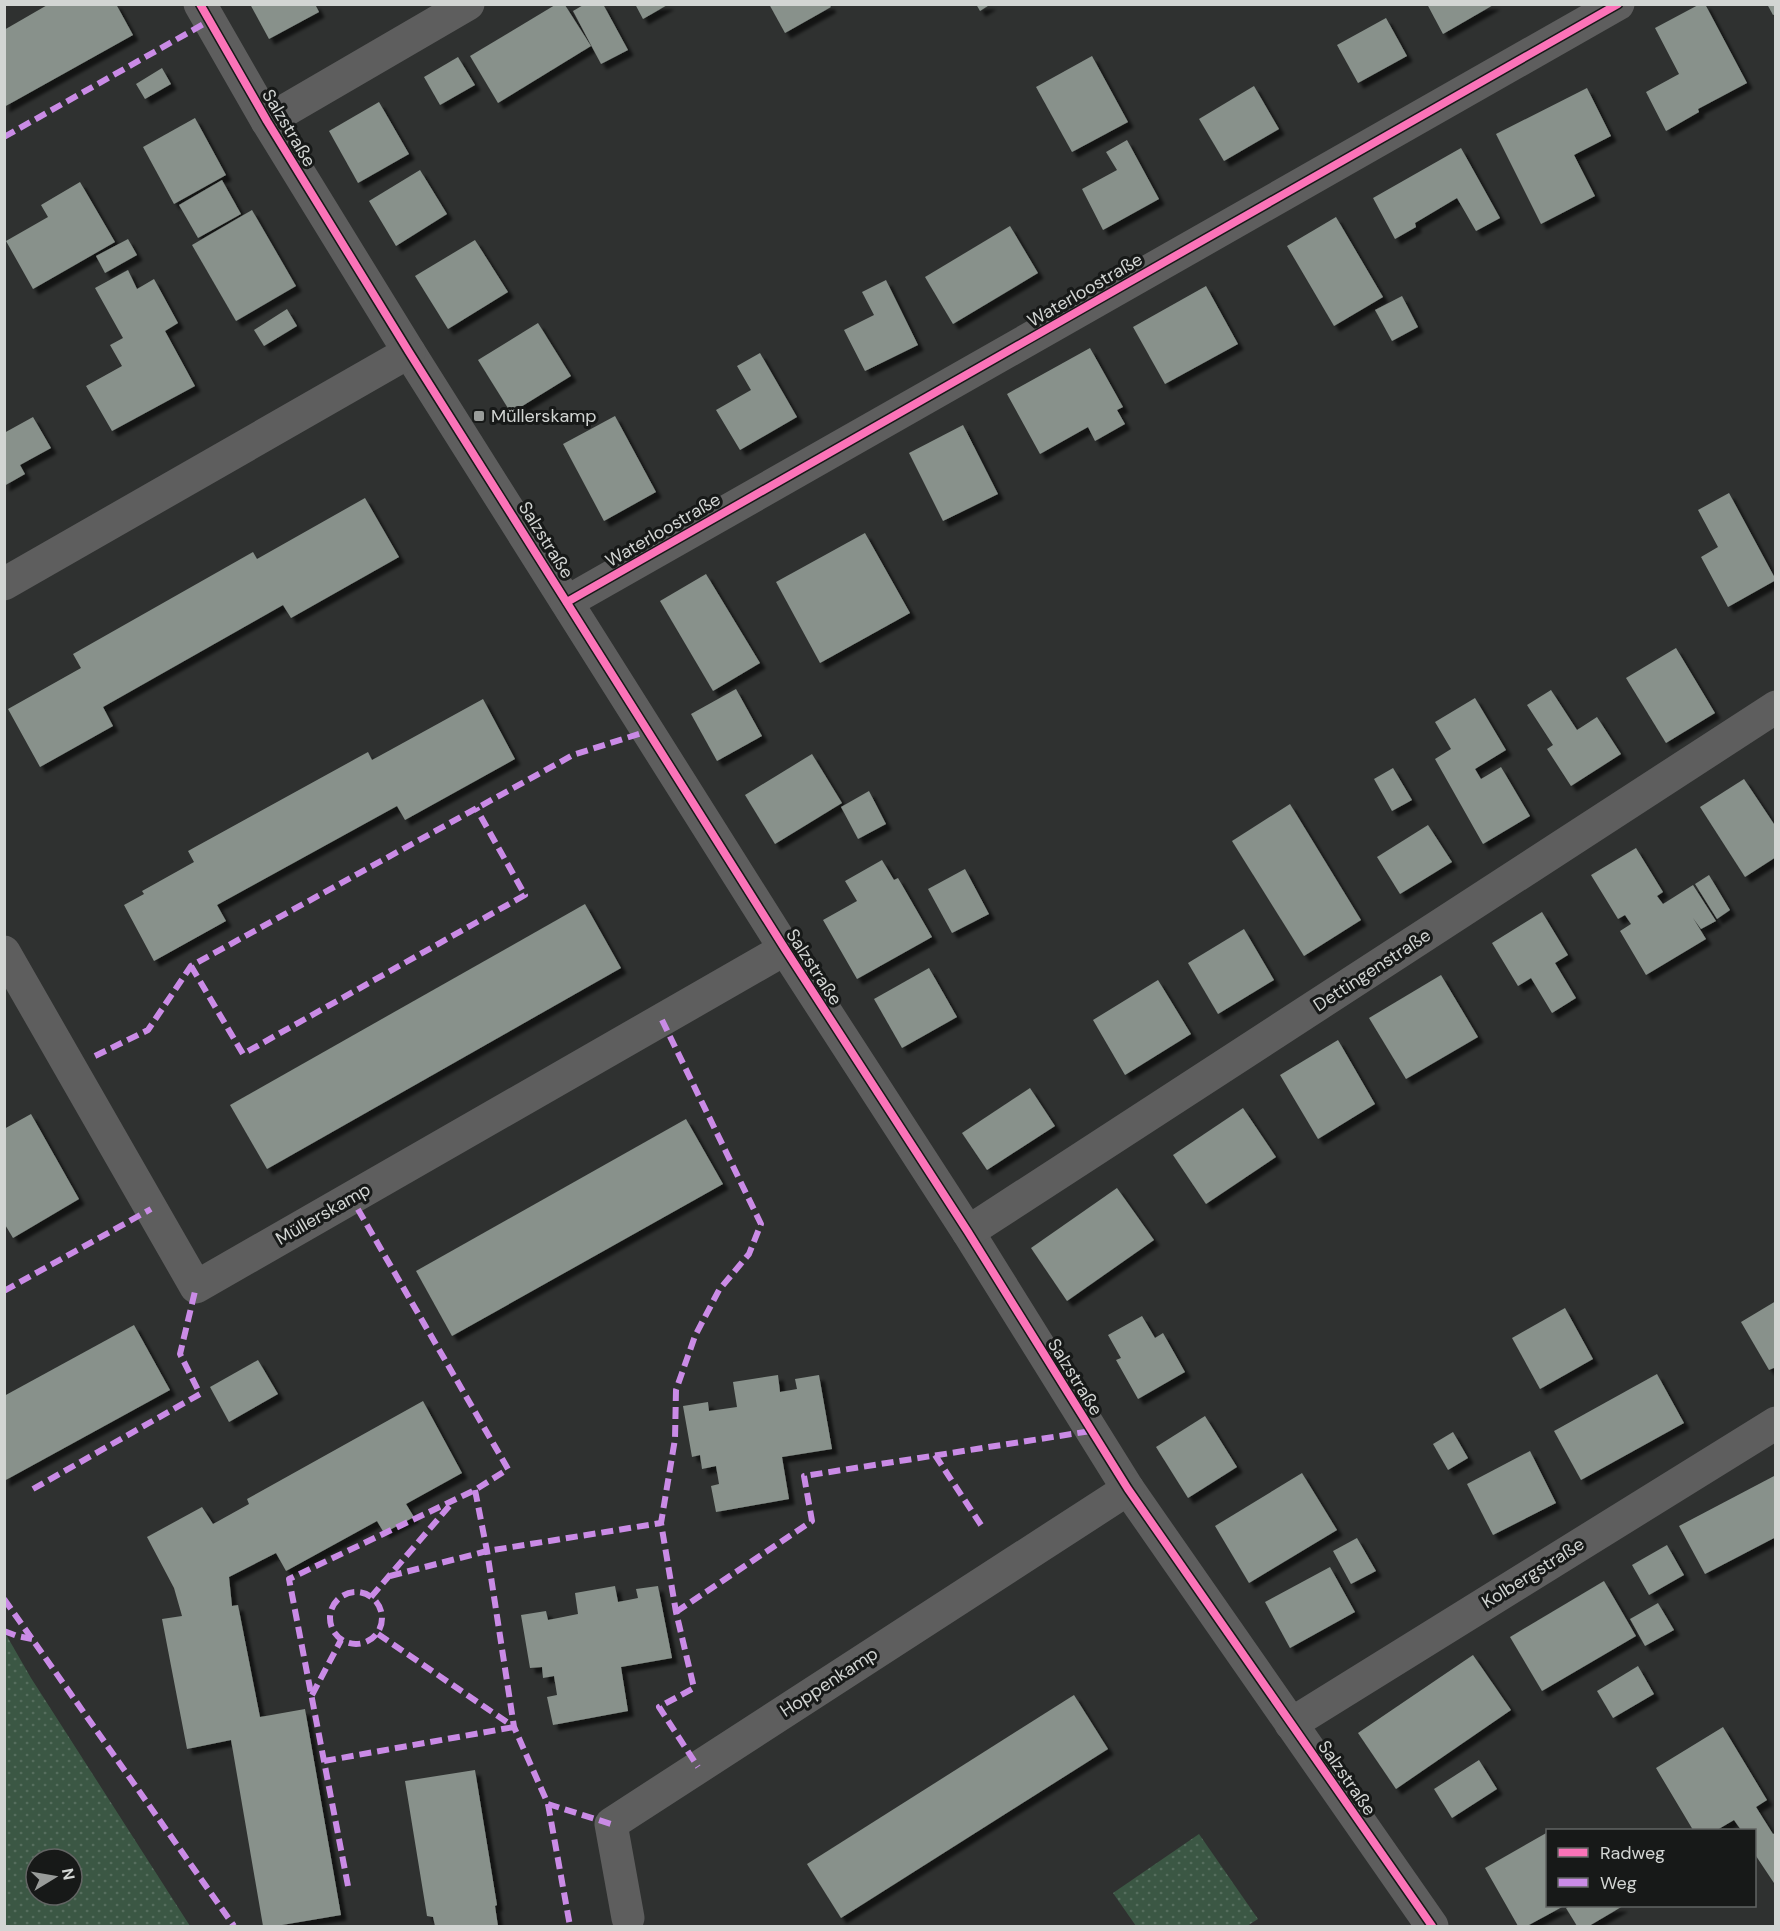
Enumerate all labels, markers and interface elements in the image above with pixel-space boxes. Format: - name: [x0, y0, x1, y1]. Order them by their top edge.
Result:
- street label: Salzstraße: [256, 85, 322, 171]
- street label: Waterloostraße: [1023, 247, 1147, 333]
- place label: Müllerskamp: [491, 404, 597, 428]
- marker: Müllerskamp: [472, 409, 486, 423]
- street label: Waterloostraße: [601, 487, 725, 573]
- street label: Salzstraße: [513, 497, 579, 583]
- street label: Dettingenstraße: [1309, 923, 1435, 1017]
- street label: Salzstraße: [780, 924, 848, 1010]
- street label: Müllerskamp: [271, 1177, 375, 1251]
- street label: Salzstraße: [1042, 1334, 1108, 1420]
- street label: Kolbergstraße: [1477, 1532, 1589, 1614]
- street label: Hoppenkamp: [775, 1641, 883, 1723]
- street label: Salzstraße: [1312, 1736, 1382, 1820]
- legend: [1546, 1829, 1756, 1907]
- text: Radweg: [1600, 1841, 1665, 1865]
- north arrow: [24, 1847, 84, 1907]
- text: N: [57, 1867, 80, 1882]
- text: Weg: [1600, 1871, 1637, 1895]

